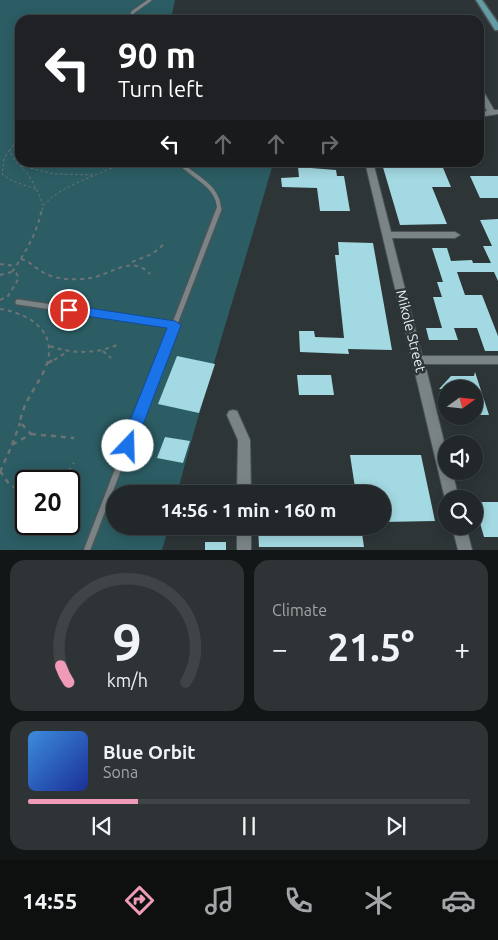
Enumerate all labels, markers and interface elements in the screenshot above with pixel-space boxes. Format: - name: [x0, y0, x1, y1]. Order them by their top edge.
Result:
- icon: left: [35, 35, 100, 100]
- text: 90 m: [118, 35, 196, 75]
- text: Turn left: [118, 76, 203, 101]
- icon: left: [156, 130, 184, 158]
- icon: ahead: [209, 130, 237, 158]
- icon: ahead: [262, 130, 290, 158]
- icon: right: [315, 130, 343, 158]
- street label: Mikole Street: [393, 288, 429, 374]
- pin: [48, 289, 90, 331]
- icon: arrive: [55, 296, 83, 324]
- north arrow: [438, 380, 482, 425]
- map controls: [438, 380, 483, 535]
- position arrow: [101, 419, 153, 471]
- button: sound: [438, 435, 483, 480]
- speed limit sign: 20: [15, 470, 80, 535]
- button: search: [438, 490, 483, 535]
- text: 14:56 · 1 min · 160 m: [161, 499, 336, 521]
- text: Climate: [272, 601, 327, 619]
- text: 9: [112, 613, 142, 671]
- text: 21.5°: [327, 626, 415, 668]
- text: −: [272, 633, 288, 664]
- text: +: [454, 633, 470, 664]
- text: km/h: [106, 670, 148, 690]
- text: Blue Orbit: [103, 741, 196, 763]
- text: Sona: [103, 763, 138, 781]
- icon: previous: [88, 812, 116, 840]
- icon: pause: [235, 812, 263, 840]
- icon: next: [382, 812, 410, 840]
- icon: directions: [122, 883, 157, 918]
- icon: music: [202, 883, 237, 918]
- icon: phone: [281, 883, 316, 918]
- icon: climate: [361, 883, 396, 918]
- icon: car: [441, 883, 476, 918]
- text: 14:55: [22, 888, 77, 913]

